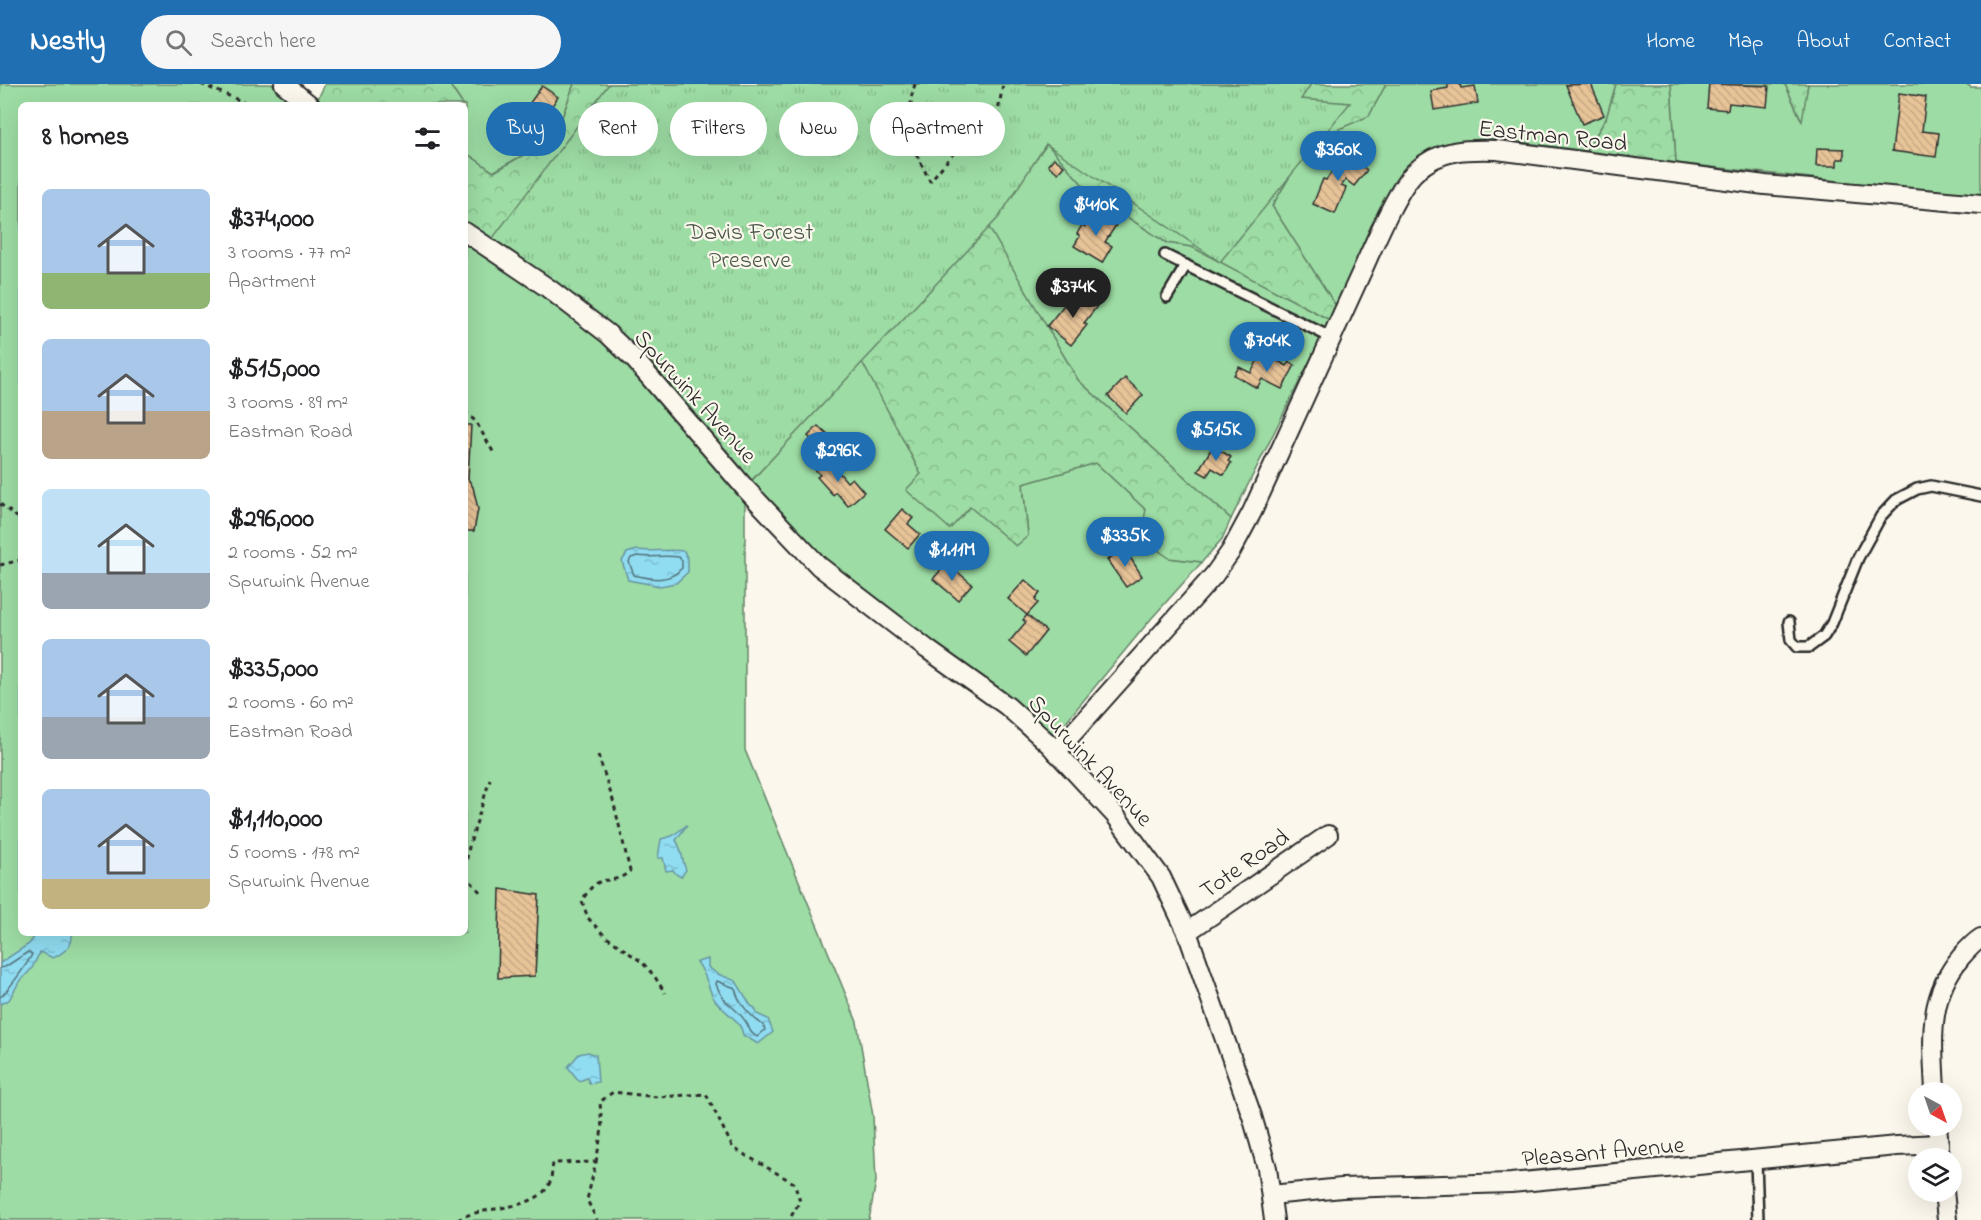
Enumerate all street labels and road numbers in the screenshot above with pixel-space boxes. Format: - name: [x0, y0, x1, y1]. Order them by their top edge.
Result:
- street label: Eastman Road: [1477, 112, 1629, 163]
- street label: Spurwink Avenue: [624, 323, 764, 473]
- street label: Spurwink Avenue: [1018, 688, 1160, 836]
- street label: Tote Road: [1193, 821, 1298, 909]
- street label: Pleasant Avenue: [1520, 1129, 1686, 1178]

